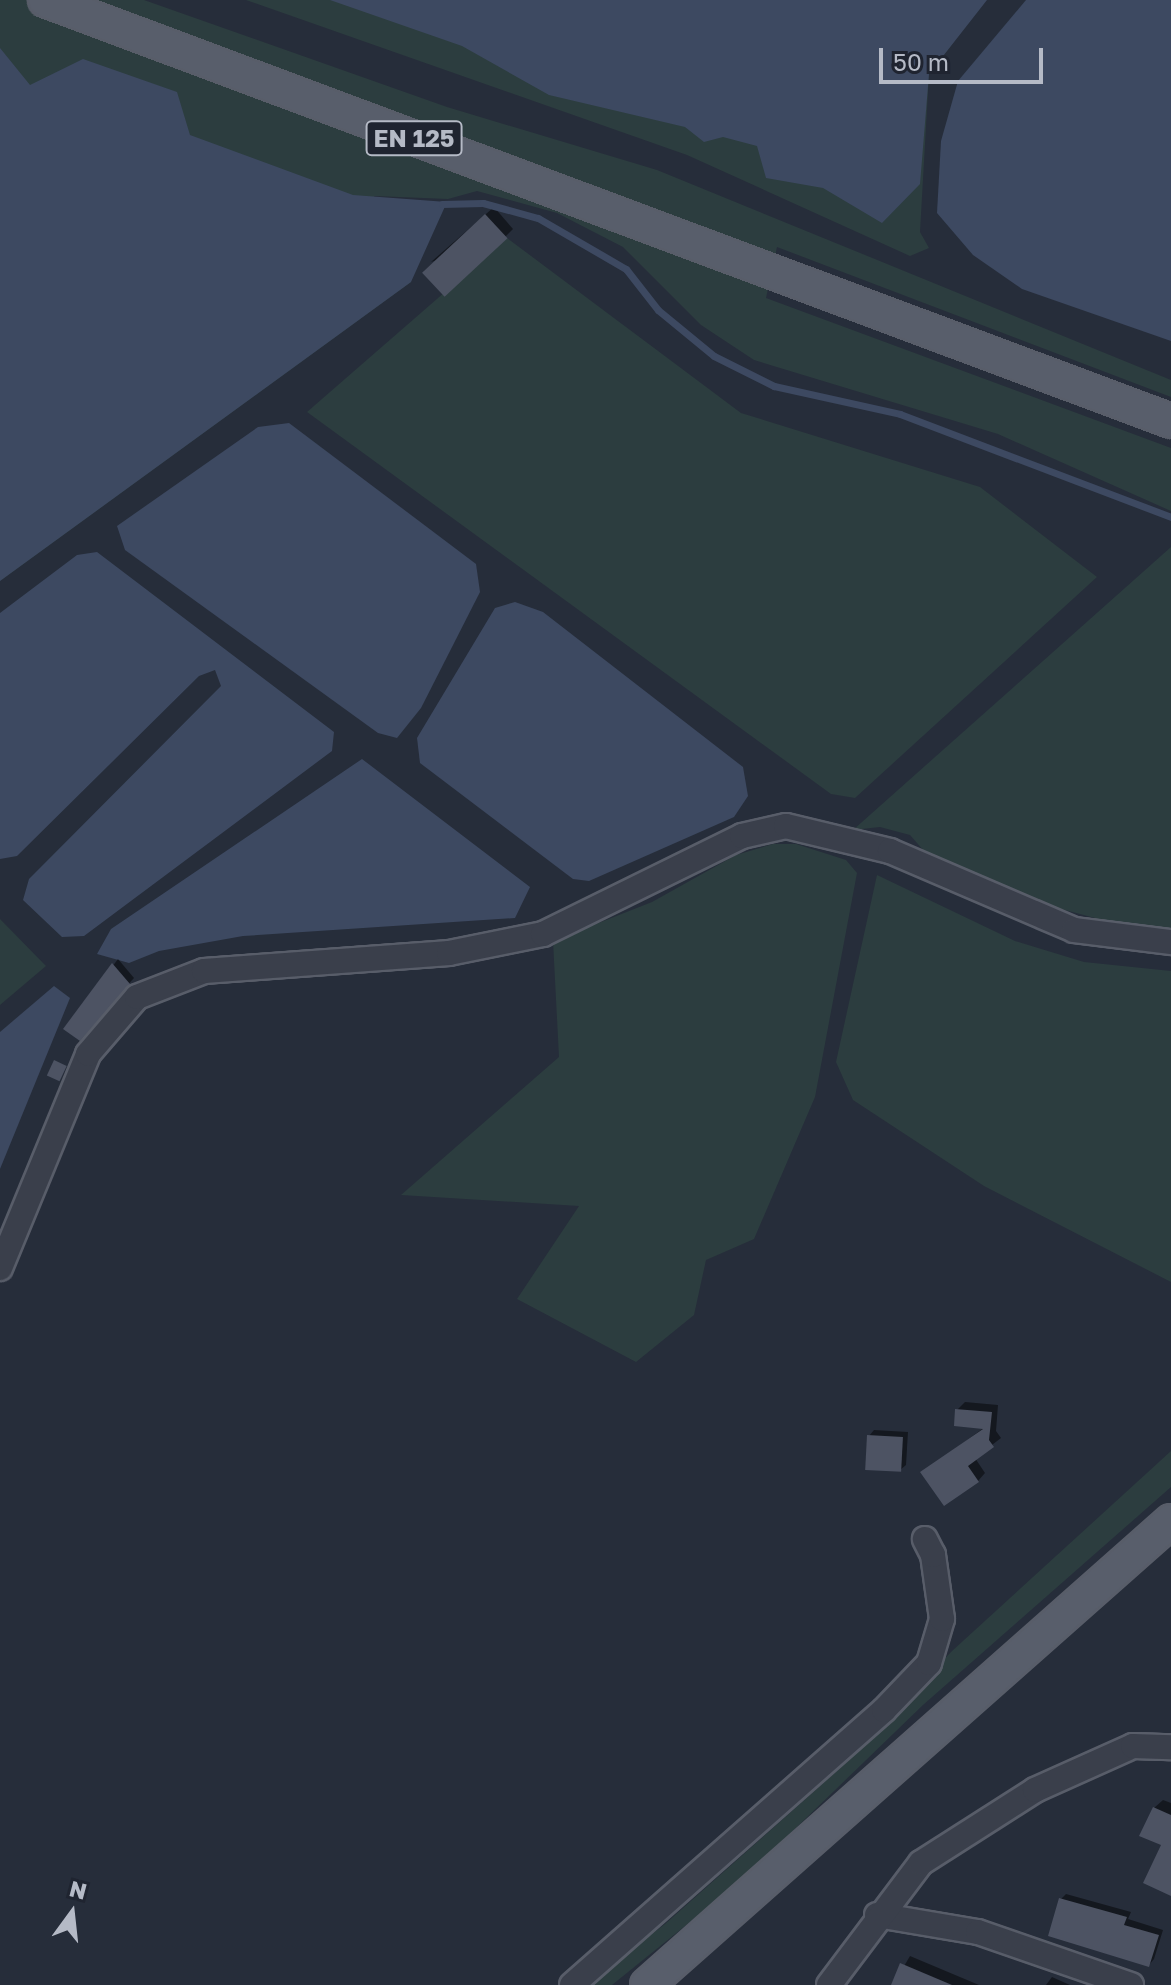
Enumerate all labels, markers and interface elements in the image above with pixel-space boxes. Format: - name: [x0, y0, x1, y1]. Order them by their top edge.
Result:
- scale bar: [883, 32, 1047, 82]
- text: 50 m: [893, 47, 949, 76]
- road number: EN 125: [364, 118, 464, 158]
- north arrow: [32, 1873, 112, 1953]
- text: N: [67, 1874, 90, 1905]

